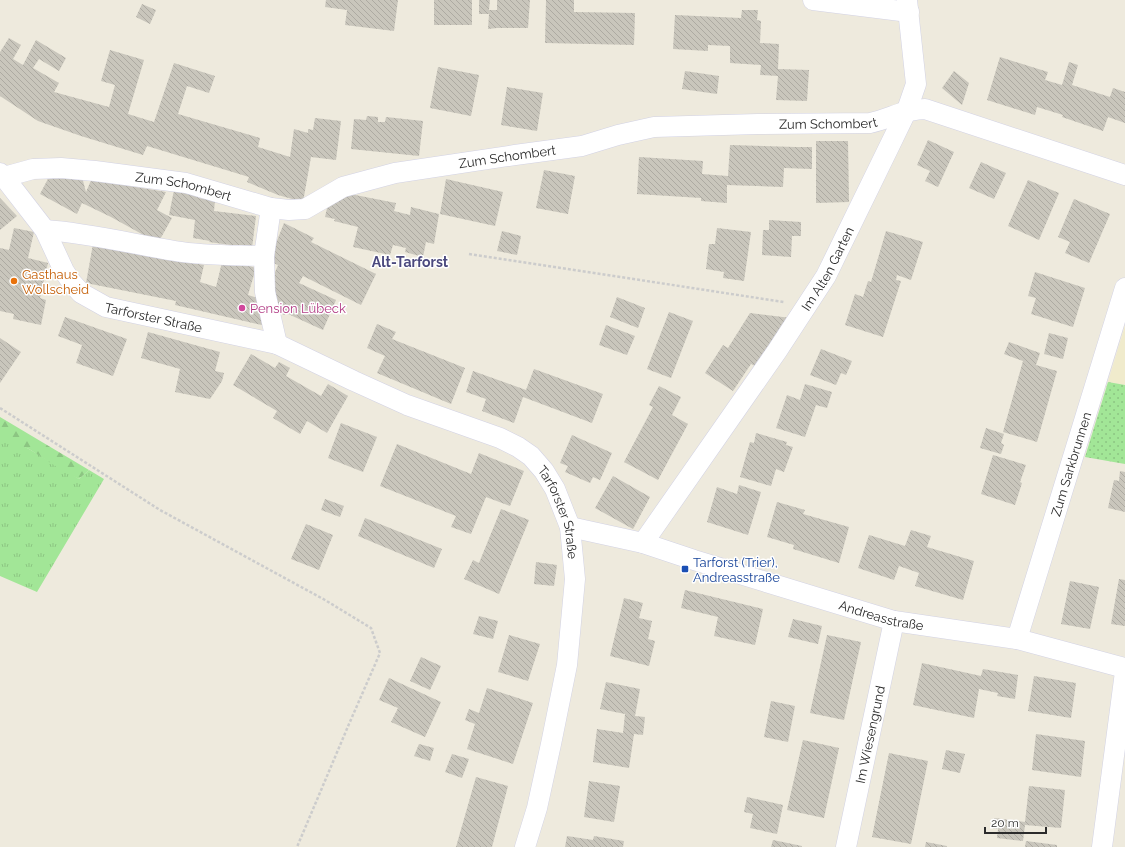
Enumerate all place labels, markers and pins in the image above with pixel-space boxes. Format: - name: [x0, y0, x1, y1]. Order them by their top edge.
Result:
- place label: Gasthaus Wollscheid: [22, 267, 89, 297]
- marker: Gasthaus Wollscheid: [9, 276, 19, 286]
- place label: Pension Lübeck: [250, 301, 346, 316]
- marker: Pension Lübeck: [237, 303, 247, 313]
- place label: Tarforst (Trier), Andreasstraße: [693, 555, 780, 585]
- marker: Tarforst (Trier), Andreasstraße: [680, 564, 690, 574]

